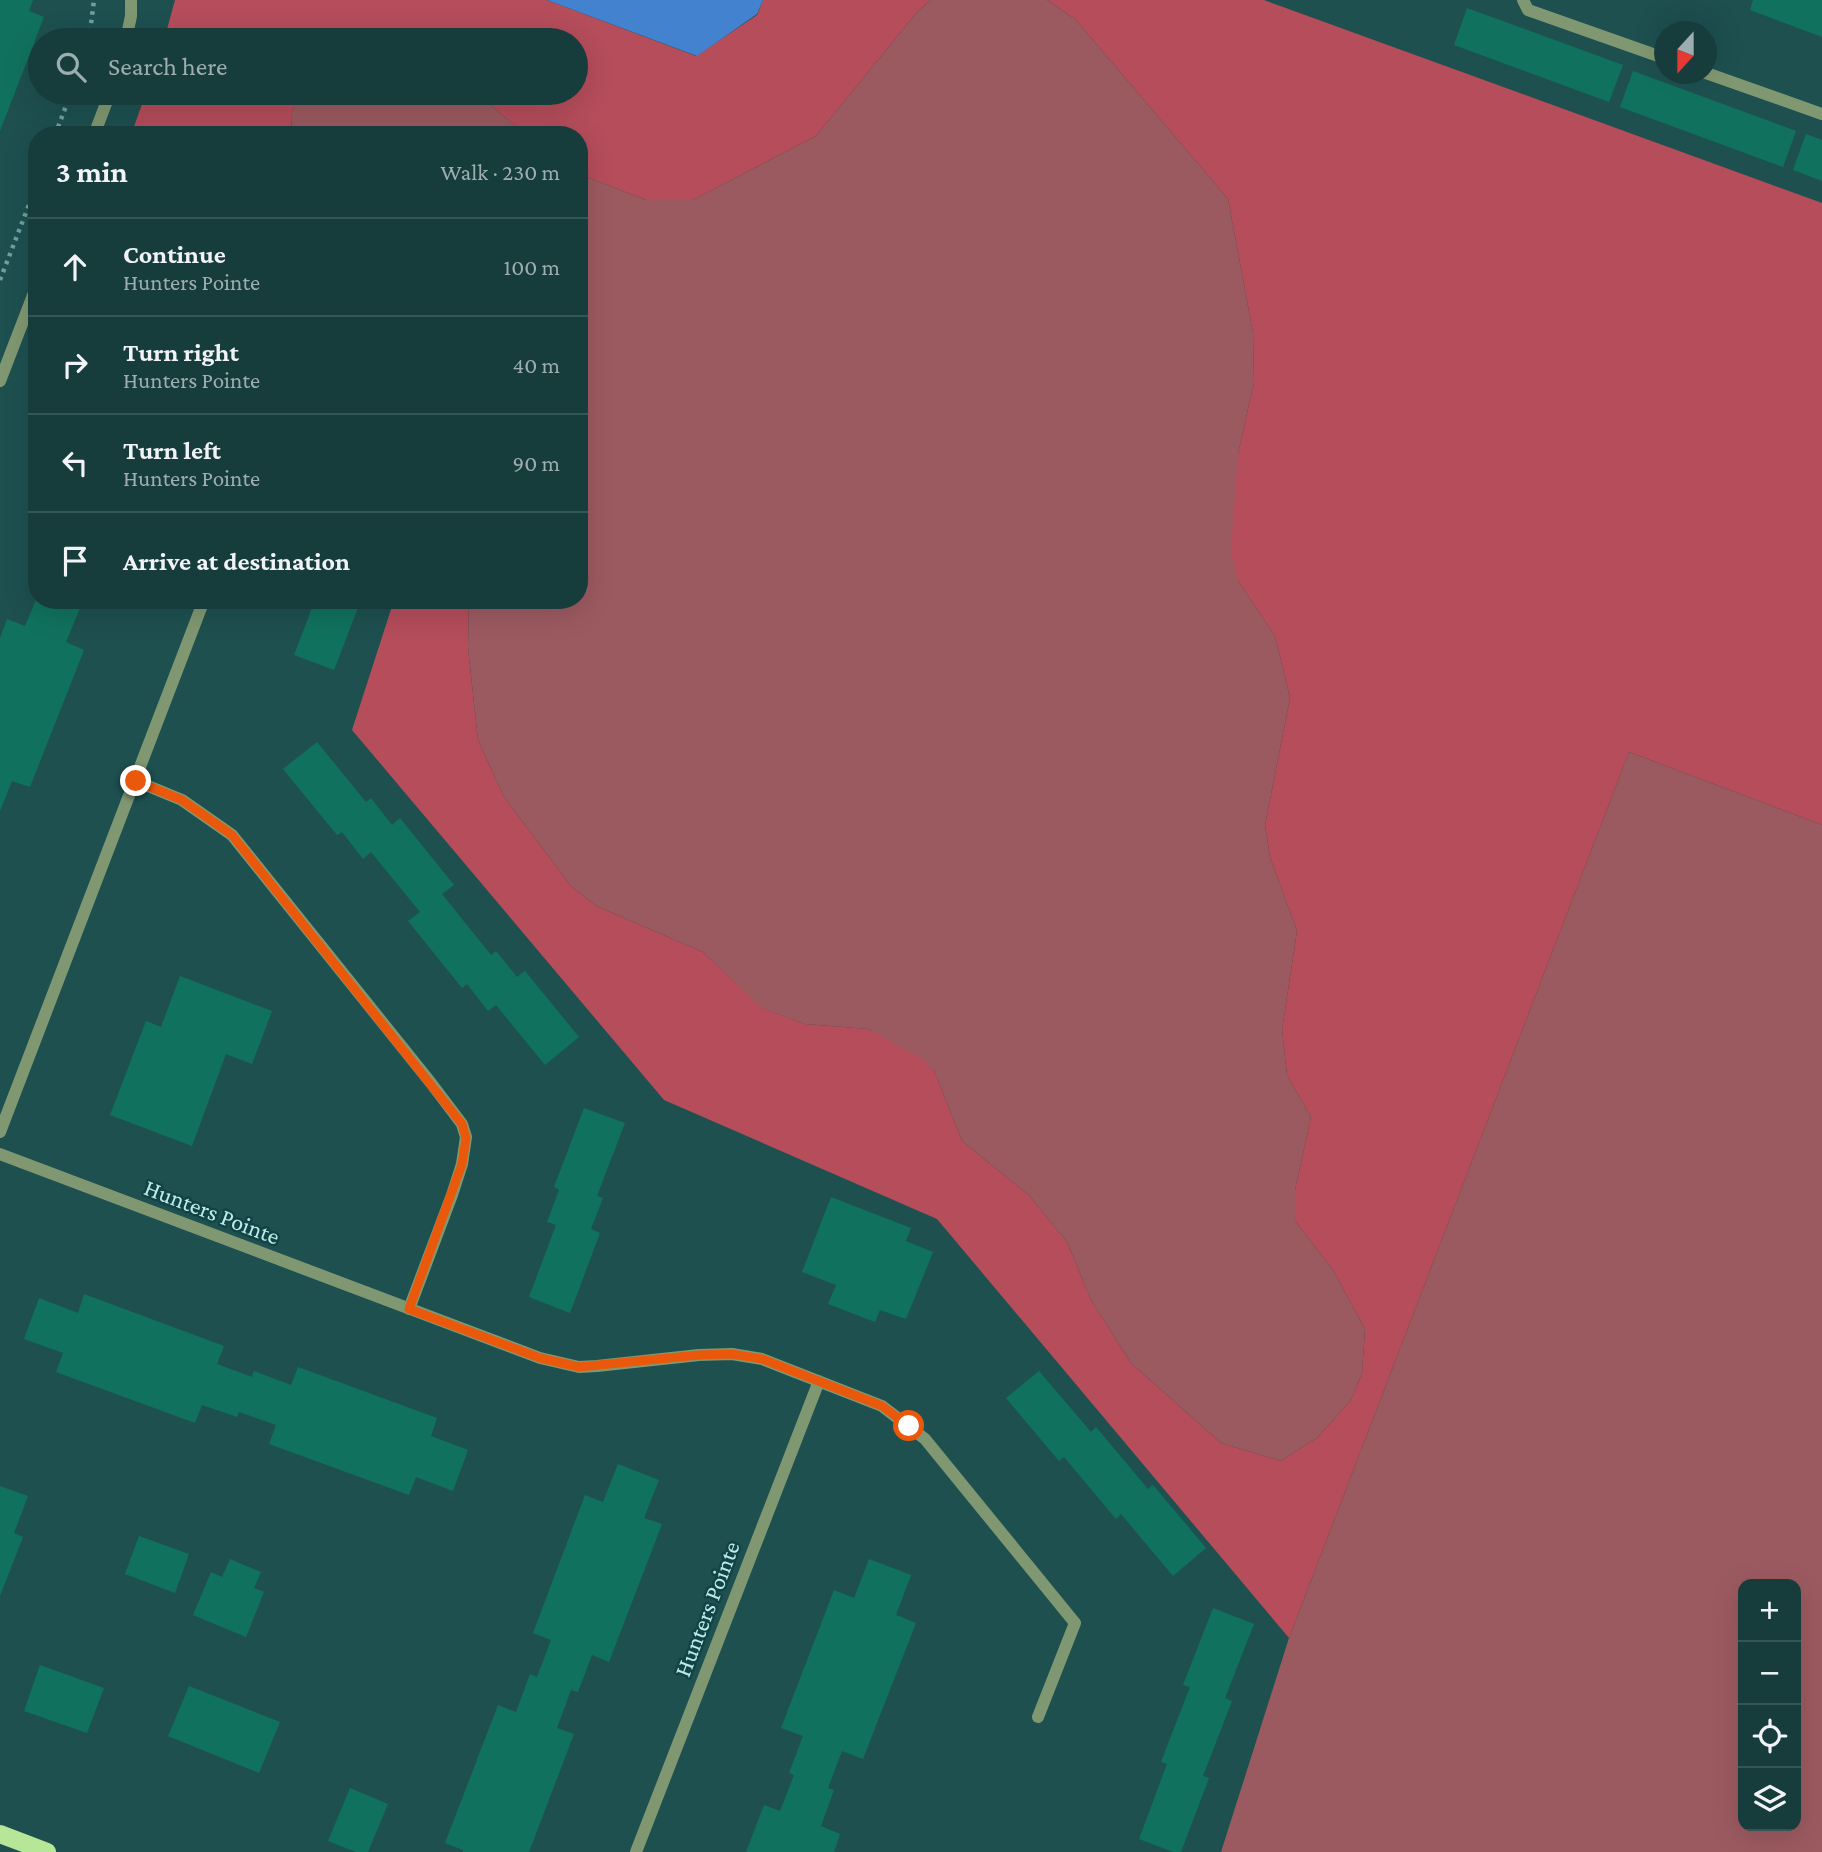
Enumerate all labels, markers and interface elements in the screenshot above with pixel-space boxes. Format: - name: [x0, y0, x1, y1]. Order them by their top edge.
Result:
- north arrow: [1654, 21, 1717, 84]
- search box: [28, 28, 588, 105]
- icon: search: [52, 48, 90, 86]
- text: Search here: [108, 52, 227, 81]
- text: 3 min: [56, 155, 128, 188]
- text: Walk · 230 m: [440, 159, 560, 185]
- text: Continue: [123, 240, 226, 269]
- icon: ahead: [56, 248, 94, 286]
- text: 100 m: [504, 254, 560, 280]
- text: Hunters Pointe: [123, 269, 260, 295]
- text: Turn right: [123, 338, 239, 367]
- icon: right: [56, 346, 94, 384]
- text: 40 m: [512, 352, 560, 378]
- text: Hunters Pointe: [123, 367, 260, 393]
- text: Turn left: [123, 436, 221, 465]
- icon: left: [56, 444, 94, 482]
- text: 90 m: [513, 450, 560, 476]
- text: Hunters Pointe: [123, 465, 260, 491]
- icon: arrive: [56, 542, 94, 580]
- text: Arrive at destination: [123, 547, 350, 576]
- route end: [120, 765, 151, 796]
- street label: Hunters Pointe: [141, 1173, 284, 1250]
- route start: [893, 1410, 924, 1441]
- street label: Hunters Pointe: [668, 1537, 745, 1680]
- map controls: [1738, 1579, 1801, 1831]
- button: +: [1738, 1579, 1801, 1642]
- button: −: [1738, 1642, 1801, 1705]
- button: locate: [1738, 1705, 1801, 1768]
- button: layers: [1738, 1768, 1801, 1831]

